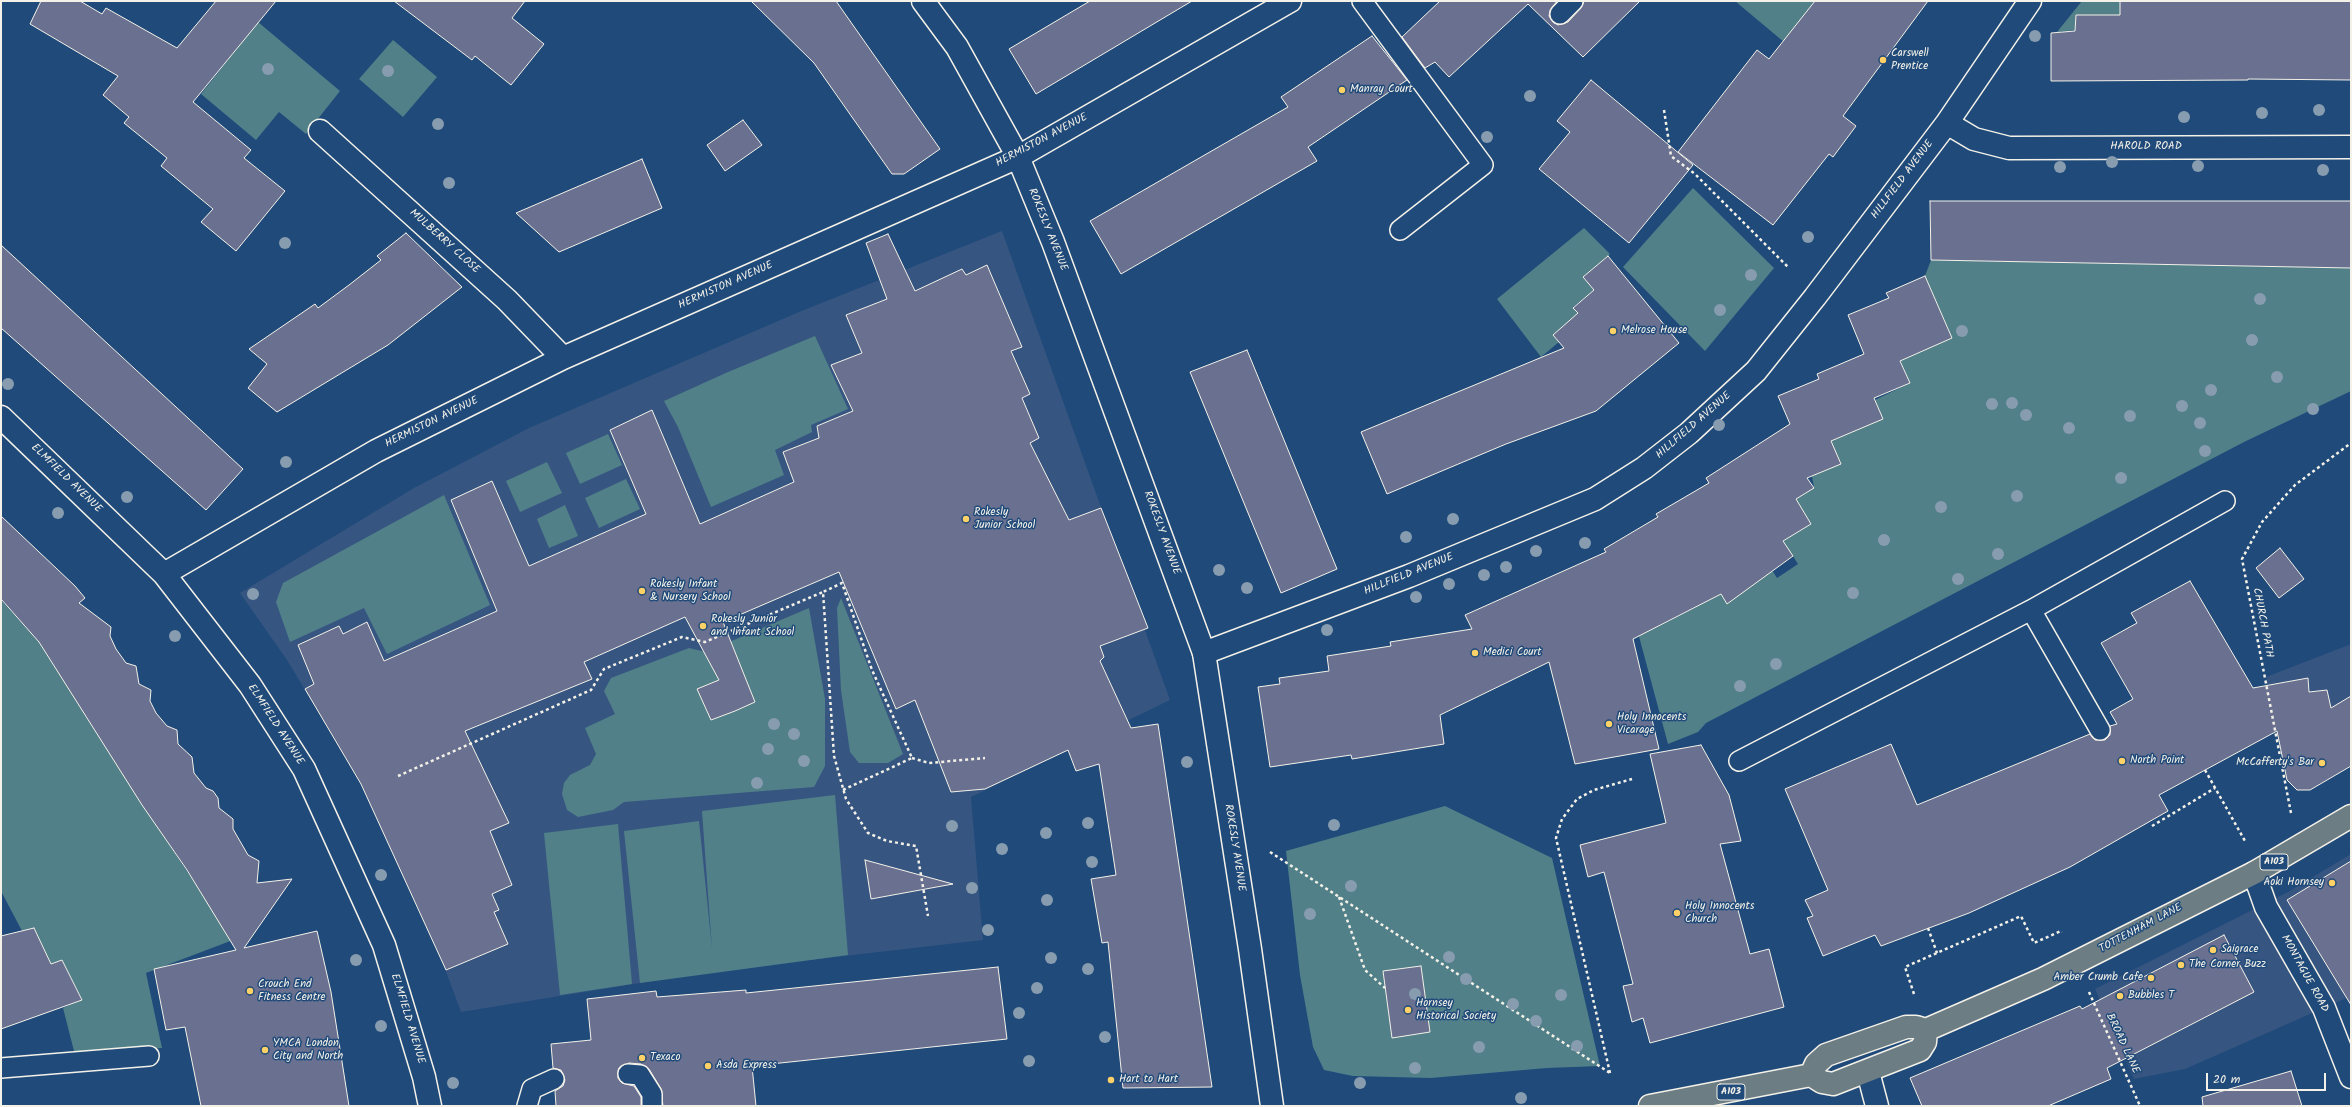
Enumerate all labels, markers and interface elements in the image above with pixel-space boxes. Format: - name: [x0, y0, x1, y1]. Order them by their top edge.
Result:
- place label: Carswell Prentice: [1891, 47, 1929, 73]
- marker: Carswell Prentice: [1878, 55, 1888, 65]
- place label: Manray Court: [1350, 83, 1413, 97]
- marker: Manray Court: [1337, 85, 1347, 95]
- street label: HERMISTON AVENUE: [994, 111, 1090, 171]
- street label: HILLFIELD AVENUE: [1869, 138, 1937, 222]
- street label: HAROLD ROAD: [2110, 140, 2182, 154]
- street label: ROKESLY AVENUE: [1024, 187, 1070, 273]
- street label: MULBERRY CLOSE: [406, 207, 482, 277]
- street label: HERMISTON AVENUE: [677, 259, 775, 313]
- place label: Melrose House: [1621, 324, 1687, 338]
- marker: Melrose House: [1608, 326, 1618, 336]
- street label: HILLFIELD AVENUE: [1654, 390, 1734, 462]
- street label: HERMISTON AVENUE: [383, 395, 481, 451]
- street label: ELMFIELD AVENUE: [28, 442, 104, 516]
- street label: ROKESLY AVENUE: [1140, 489, 1182, 577]
- place label: Rokesly Junior School: [974, 506, 1035, 532]
- marker: Rokesly Junior School: [961, 514, 971, 524]
- street label: HILLFIELD AVENUE: [1362, 551, 1456, 599]
- place label: Rokesly Infant & Nursery School: [650, 578, 731, 604]
- marker: Rokesly Infant & Nursery School: [637, 586, 647, 596]
- street label: CHURCH PATH: [2249, 587, 2275, 659]
- place label: Rokesly Junior and Infant School: [711, 613, 794, 639]
- marker: Rokesly Junior and Infant School: [698, 621, 708, 631]
- place label: Medici Court: [1483, 646, 1541, 660]
- marker: Medici Court: [1470, 648, 1480, 658]
- street label: ELMFIELD AVENUE: [244, 682, 306, 768]
- place label: Holy Innocents Vicarage: [1617, 711, 1686, 737]
- marker: Holy Innocents Vicarage: [1604, 719, 1614, 729]
- place label: North Point: [2130, 754, 2184, 768]
- marker: North Point: [2117, 756, 2127, 766]
- place label: McCafferty's Bar: [2236, 756, 2314, 770]
- marker: McCafferty's Bar: [2317, 758, 2327, 768]
- street label: ROKESLY AVENUE: [1221, 803, 1247, 893]
- road number: A103: [2260, 854, 2288, 870]
- place label: Aoki Hornsey: [2263, 876, 2324, 890]
- marker: Aoki Hornsey: [2327, 878, 2337, 888]
- place label: Holy Innocents Church: [1685, 900, 1754, 926]
- street label: TOTTENHAM LANE: [2097, 902, 2185, 956]
- marker: Holy Innocents Church: [1672, 908, 1682, 918]
- street label: MONTAGUE ROAD: [2277, 933, 2331, 1015]
- place label: Saigrace: [2221, 943, 2258, 957]
- marker: Saigrace: [2208, 945, 2218, 955]
- place label: The Corner Buzz: [2189, 958, 2266, 972]
- marker: The Corner Buzz: [2176, 960, 2186, 970]
- place label: Amber Crumb Cafe: [2053, 971, 2143, 985]
- street label: ELMFIELD AVENUE: [387, 972, 427, 1066]
- marker: Amber Crumb Cafe: [2146, 973, 2156, 983]
- place label: Crouch End Fitness Centre: [258, 978, 325, 1004]
- marker: Crouch End Fitness Centre: [245, 986, 255, 996]
- place label: Bubbles T: [2128, 989, 2174, 1003]
- marker: Bubbles T: [2115, 991, 2125, 1001]
- place label: Hornsey Historical Society: [1416, 997, 1496, 1023]
- marker: Hornsey Historical Society: [1403, 1005, 1413, 1015]
- street label: BROAD LANE: [2102, 1012, 2142, 1076]
- place label: YMCA London City and North: [273, 1037, 343, 1063]
- marker: YMCA London City and North: [260, 1045, 270, 1055]
- place label: Texaco: [650, 1051, 681, 1065]
- marker: Texaco: [637, 1053, 647, 1063]
- place label: Asda Express: [716, 1059, 777, 1073]
- marker: Asda Express: [703, 1061, 713, 1071]
- scale bar: [2208, 1065, 2328, 1091]
- text: 20 m: [2213, 1070, 2240, 1089]
- place label: Hart to Hart: [1119, 1073, 1178, 1087]
- marker: Hart to Hart: [1106, 1075, 1116, 1085]
- road number: A103: [1717, 1084, 1745, 1100]

